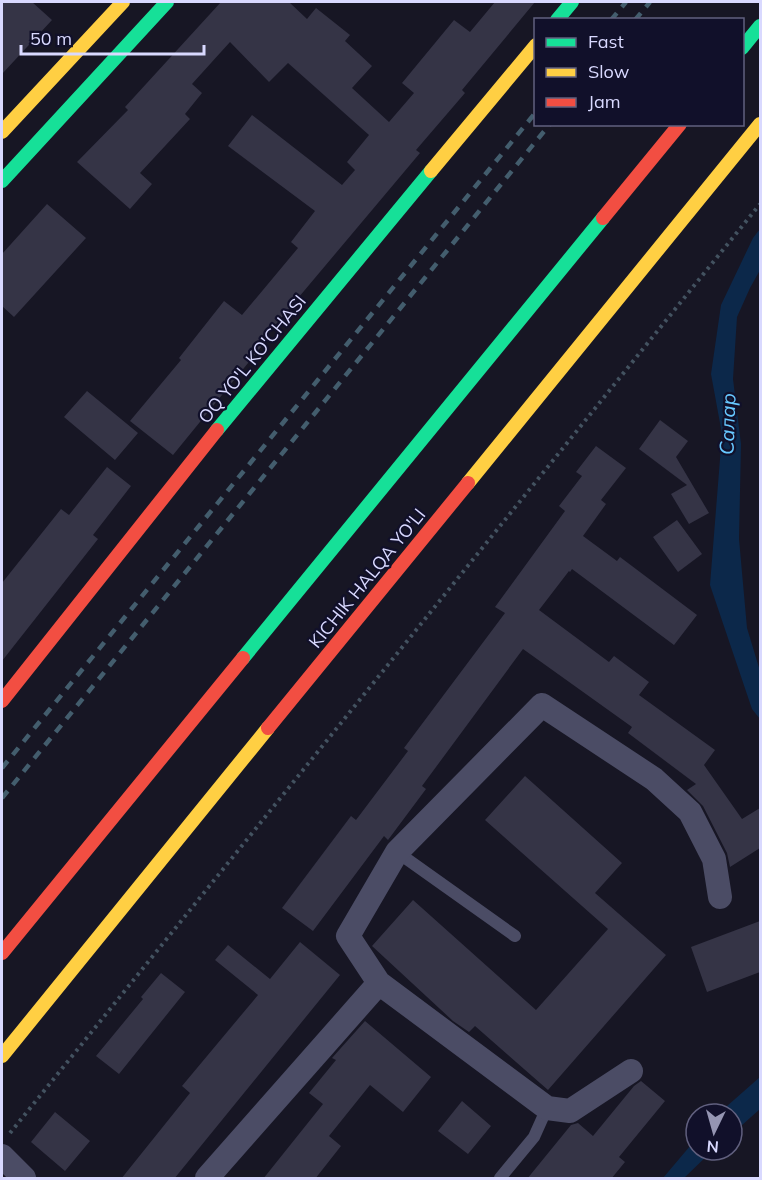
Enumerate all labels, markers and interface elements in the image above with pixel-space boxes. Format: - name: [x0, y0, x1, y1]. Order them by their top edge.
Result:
- scale bar: [21, 18, 204, 56]
- legend: [534, 18, 744, 126]
- text: 50 m: [30, 27, 72, 50]
- text: Fast: [588, 30, 624, 53]
- text: Slow: [588, 60, 630, 83]
- text: Jam: [588, 90, 621, 113]
- street label: OQ YO'L KO'CHASI: [193, 290, 311, 428]
- water label: Салар: [713, 393, 741, 455]
- street label: KICHIK HALQA YO'LI: [304, 503, 430, 653]
- north arrow: [684, 1102, 744, 1162]
- text: N: [706, 1136, 720, 1157]

